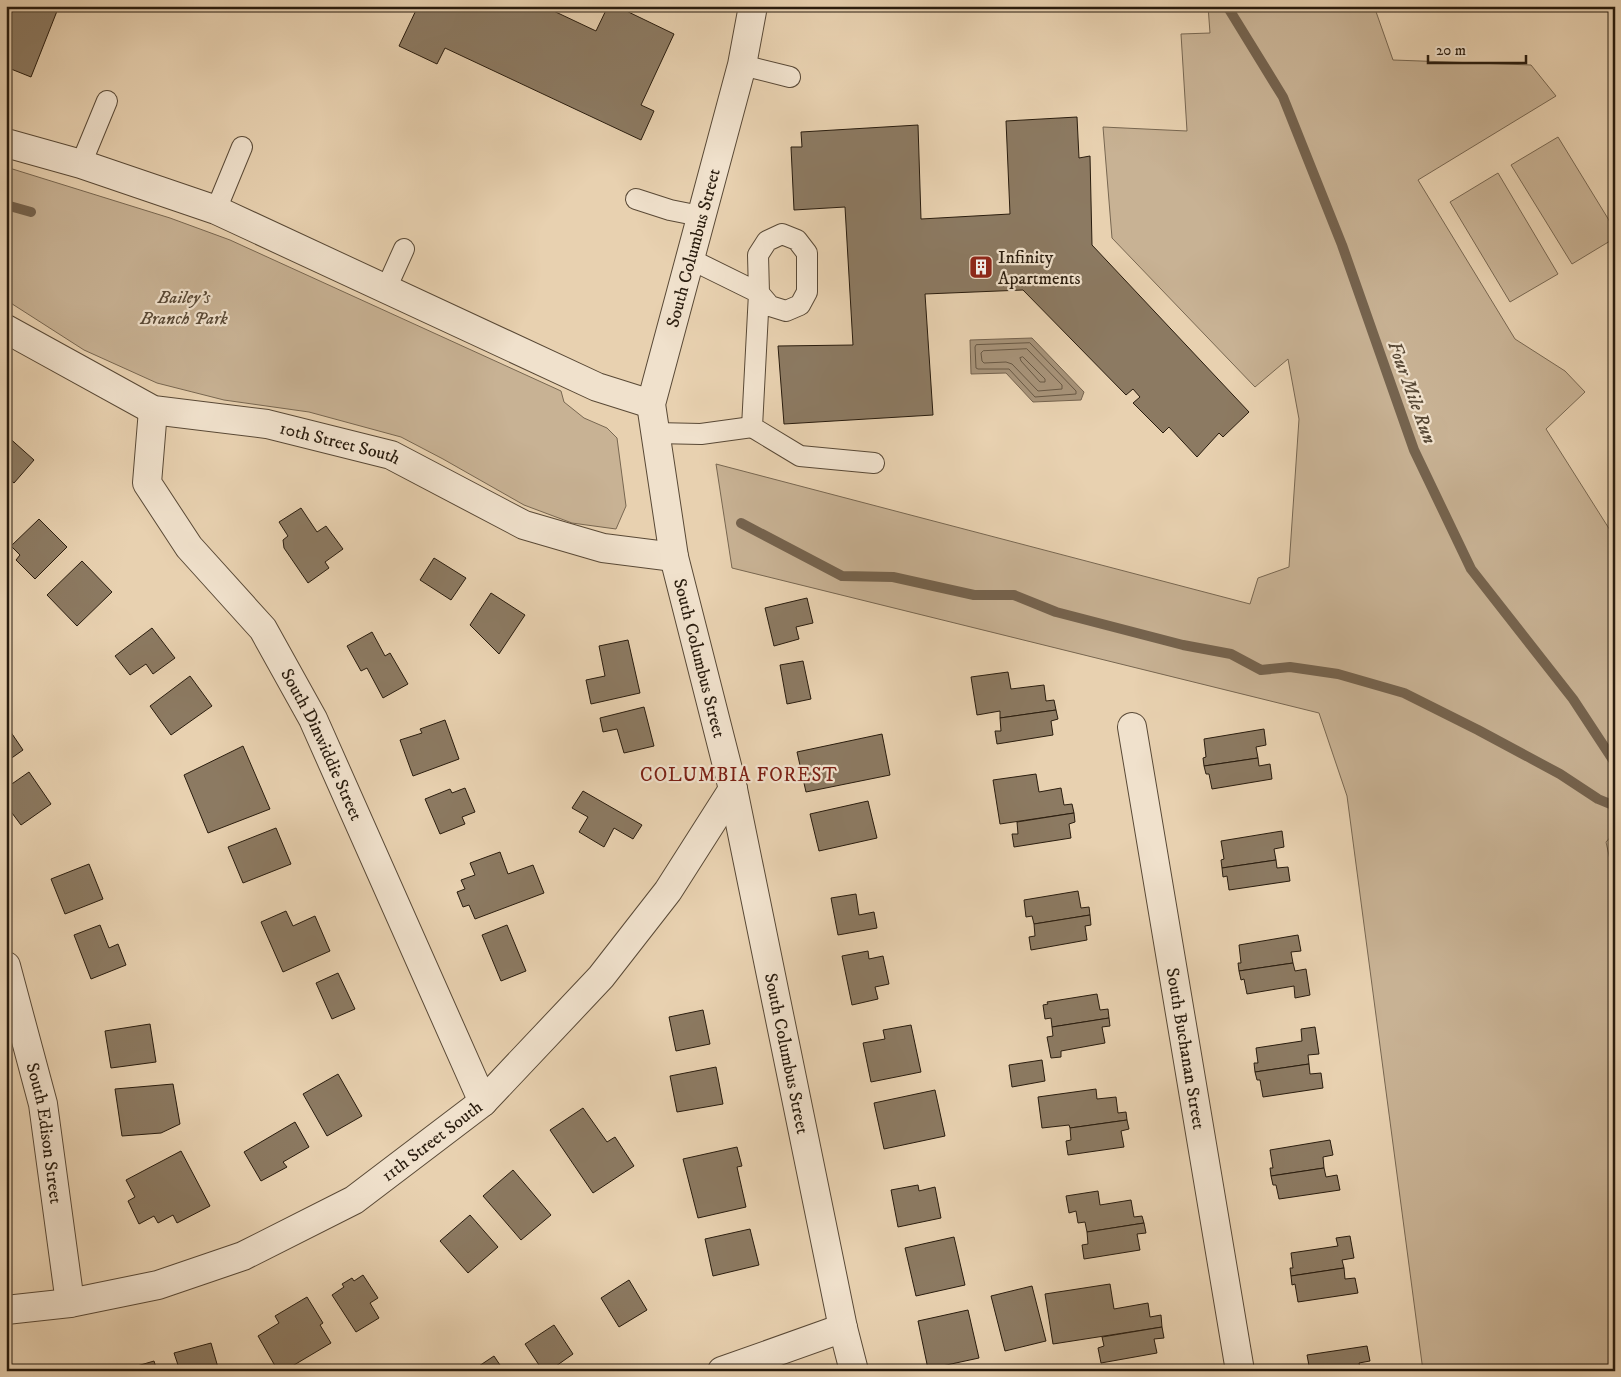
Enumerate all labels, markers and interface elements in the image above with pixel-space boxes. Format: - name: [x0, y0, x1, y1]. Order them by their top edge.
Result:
- scale bar: [1428, 32, 1526, 64]
- text: 20 m: [1436, 41, 1466, 60]
- street label: South Columbus Street: [662, 166, 726, 330]
- place label: Infinity Apartments: [998, 247, 1081, 290]
- building icon: Infinity Apartments: [968, 254, 994, 280]
- park label: Bailey's Branch Park: [139, 287, 228, 330]
- water label: Four Mile Run: [1382, 338, 1441, 448]
- street label: 10th Street South: [277, 418, 405, 470]
- street label: South Columbus Street: [668, 576, 730, 741]
- street label: South Dinwiddie Street: [275, 665, 367, 824]
- district label: COLUMBIA FOREST: [640, 764, 838, 787]
- street label: South Buchanan Street: [1161, 966, 1209, 1132]
- street label: South Columbus Street: [759, 971, 813, 1136]
- street label: South Edison Street: [20, 1060, 66, 1206]
- street label: 11th Street South: [378, 1096, 488, 1187]

